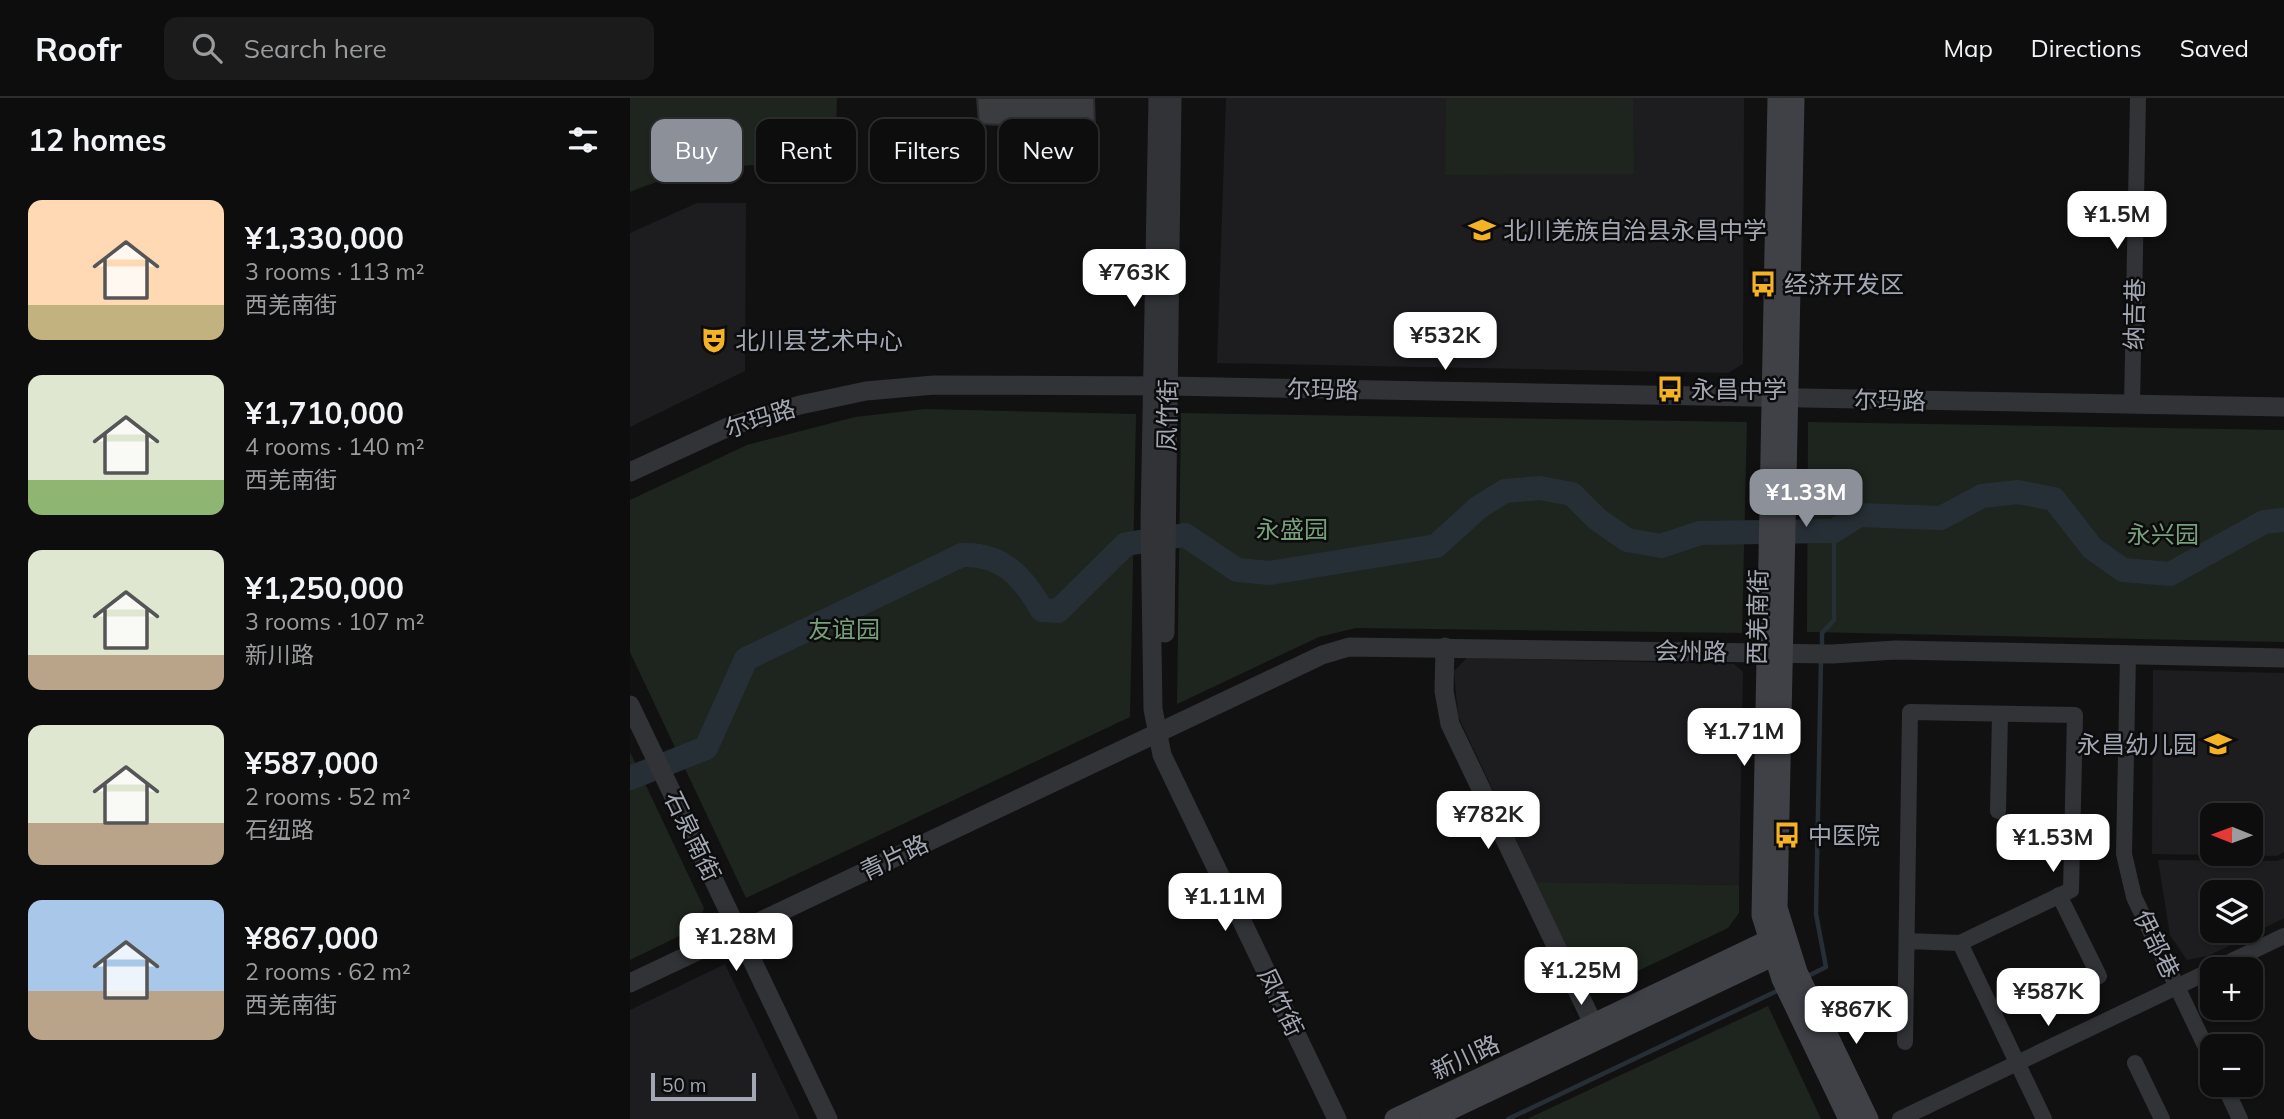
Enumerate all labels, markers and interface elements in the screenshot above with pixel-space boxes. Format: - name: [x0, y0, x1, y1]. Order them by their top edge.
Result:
- search box: [164, 17, 654, 80]
- text: Roofr: [35, 28, 122, 69]
- icon: search: [188, 29, 226, 67]
- text: Search here: [244, 32, 387, 65]
- text: Map: [1943, 33, 1993, 63]
- text: Directions: [2031, 33, 2142, 63]
- text: Saved: [2180, 33, 2249, 63]
- chip: Buy: [651, 119, 742, 182]
- chip: Rent: [756, 119, 856, 182]
- chip: Filters: [870, 119, 985, 182]
- chip: New: [999, 119, 1098, 182]
- text: 12 homes: [28, 121, 167, 159]
- icon: filters: [564, 121, 602, 159]
- pin: ¥1.5M: [2068, 192, 2166, 251]
- text: ¥1.5M: [2083, 199, 2151, 228]
- school or university icon: 北川羌族自治县永昌中学: [1467, 215, 1497, 245]
- place label: 北川羌族自治县永昌中学: [1503, 215, 1767, 245]
- text: ¥1,330,000: [245, 219, 404, 257]
- icon: home: [84, 228, 168, 312]
- pin: ¥763K: [1085, 250, 1183, 309]
- text: 3 rooms · 113 m²: [245, 257, 425, 286]
- text: ¥763K: [1099, 257, 1169, 286]
- bus stop icon: 经济开发区: [1748, 269, 1778, 299]
- place label: 经济开发区: [1784, 269, 1904, 299]
- street label: 纳吉巷: [2118, 278, 2150, 350]
- text: 西羌南街: [245, 290, 337, 319]
- pin: ¥532K: [1396, 313, 1494, 372]
- text: ¥532K: [1410, 320, 1480, 349]
- theatre icon: 北川县艺术中心: [699, 325, 729, 355]
- place label: 北川县艺术中心: [735, 325, 903, 355]
- street label: 尔玛路: [1287, 373, 1359, 405]
- bus stop icon: 永昌中学: [1655, 374, 1685, 404]
- place label: 永昌中学: [1691, 374, 1787, 404]
- street label: 凤竹街: [1151, 379, 1183, 451]
- street label: 尔玛路: [1854, 384, 1926, 416]
- street label: 尔玛路: [721, 393, 799, 443]
- text: ¥1,710,000: [245, 394, 404, 432]
- icon: home: [84, 403, 168, 487]
- text: 4 rooms · 140 m²: [245, 432, 425, 461]
- text: 西羌南街: [245, 465, 337, 494]
- pin: ¥1.33M: [1749, 470, 1863, 529]
- text: ¥1.33M: [1766, 477, 1846, 506]
- park label: 永盛园: [1256, 514, 1328, 544]
- park label: 永兴园: [2127, 519, 2199, 549]
- text: ¥1,250,000: [245, 569, 404, 607]
- street label: 西羌南街: [1741, 569, 1773, 665]
- icon: home: [84, 578, 168, 662]
- text: 3 rooms · 107 m²: [245, 607, 425, 636]
- park label: 友谊园: [808, 614, 880, 644]
- street label: 会州路: [1655, 635, 1727, 667]
- text: 新川路: [245, 640, 314, 669]
- pin: ¥1.71M: [1687, 708, 1801, 768]
- text: ¥1.71M: [1704, 716, 1784, 745]
- place label: 永昌幼儿园: [2077, 729, 2197, 759]
- school or university icon: 永昌幼儿园: [2203, 729, 2233, 759]
- text: ¥587,000: [245, 744, 378, 782]
- icon: home: [84, 753, 168, 837]
- text: 2 rooms · 52 m²: [245, 782, 411, 811]
- street label: 石泉南街: [658, 786, 728, 886]
- pin: ¥782K: [1439, 792, 1537, 851]
- text: ¥782K: [1453, 799, 1523, 828]
- north arrow: [2200, 803, 2263, 866]
- map controls: [2200, 803, 2263, 1097]
- pin: ¥1.53M: [1996, 814, 2110, 874]
- text: 石纽路: [245, 815, 314, 844]
- bus stop icon: 中医院: [1772, 820, 1802, 850]
- place label: 中医院: [1808, 820, 1880, 850]
- text: ¥1.53M: [2013, 822, 2093, 851]
- street label: 青片路: [855, 828, 933, 886]
- pin: ¥1.11M: [1168, 874, 1282, 933]
- button: layers: [2200, 880, 2263, 943]
- text: ¥1.11M: [1185, 881, 1265, 910]
- street label: 伊部巷: [2128, 905, 2186, 983]
- pin: ¥1.28M: [679, 914, 793, 973]
- text: ¥867,000: [245, 919, 378, 957]
- text: ¥1.28M: [696, 921, 776, 950]
- icon: home: [84, 928, 168, 1012]
- pin: ¥1.25M: [1524, 948, 1638, 1007]
- text: ¥1.25M: [1541, 955, 1621, 984]
- text: 2 rooms · 62 m²: [245, 957, 411, 986]
- button: +: [2200, 957, 2263, 1020]
- street label: 凤竹街: [1252, 963, 1310, 1041]
- pin: ¥587K: [1999, 968, 2097, 1028]
- text: ¥587K: [2013, 976, 2083, 1005]
- pin: ¥867K: [1807, 986, 1905, 1046]
- text: 西羌南街: [245, 990, 337, 1019]
- text: ¥867K: [1821, 994, 1891, 1023]
- street label: 新川路: [1426, 1028, 1504, 1086]
- button: −: [2200, 1034, 2263, 1097]
- scale bar: [651, 1070, 756, 1102]
- text: 50 m: [662, 1073, 706, 1097]

